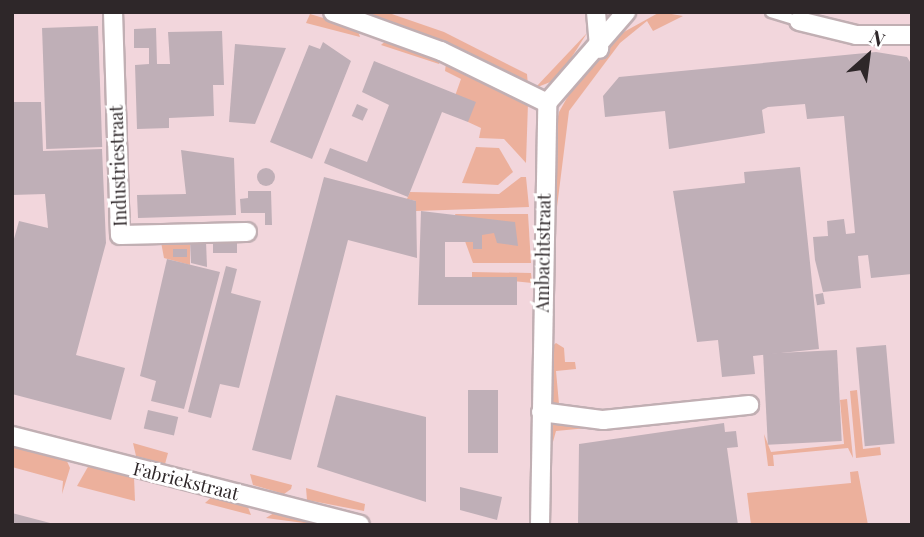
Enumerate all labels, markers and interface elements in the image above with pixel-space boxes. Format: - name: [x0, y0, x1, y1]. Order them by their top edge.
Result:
- north arrow: [833, 21, 903, 91]
- text: N: [866, 23, 890, 52]
- street label: Industriestraat: [105, 105, 131, 227]
- street label: Ambachtstraat: [531, 193, 555, 313]
- street label: Fabriekstraat: [131, 457, 241, 505]

